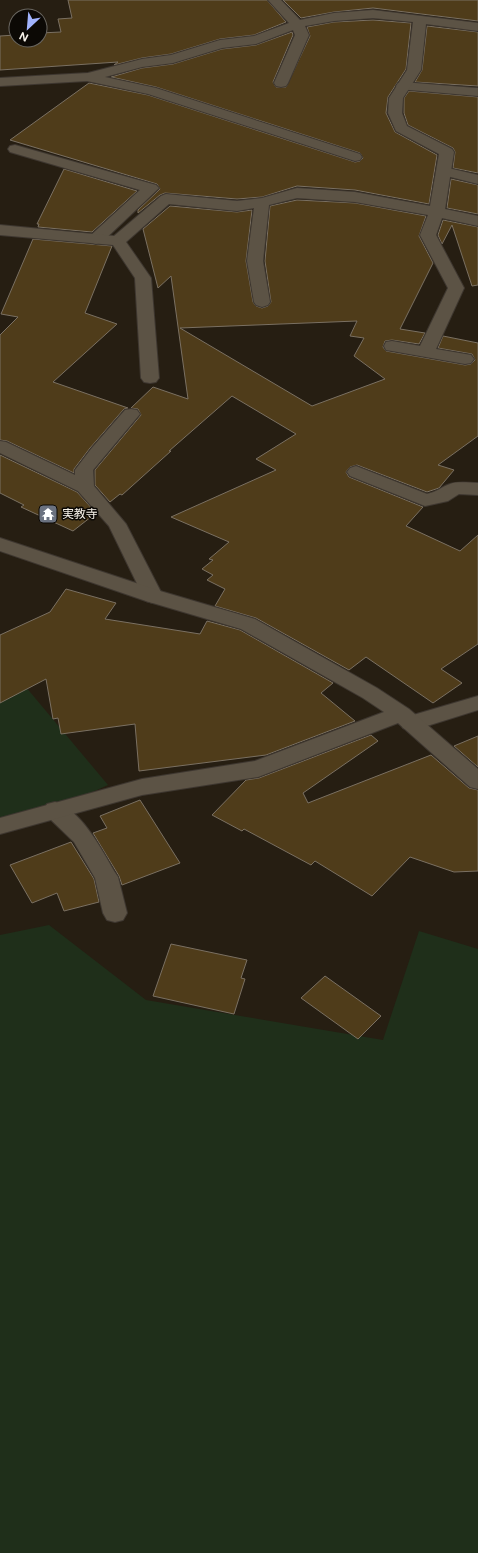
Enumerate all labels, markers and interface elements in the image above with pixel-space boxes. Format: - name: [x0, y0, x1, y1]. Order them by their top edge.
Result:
- north arrow: [8, 8, 48, 48]
- text: N: [17, 29, 31, 44]
- temple icon: 実教寺: [37, 503, 59, 525]
- place label: 実教寺: [62, 507, 98, 521]

